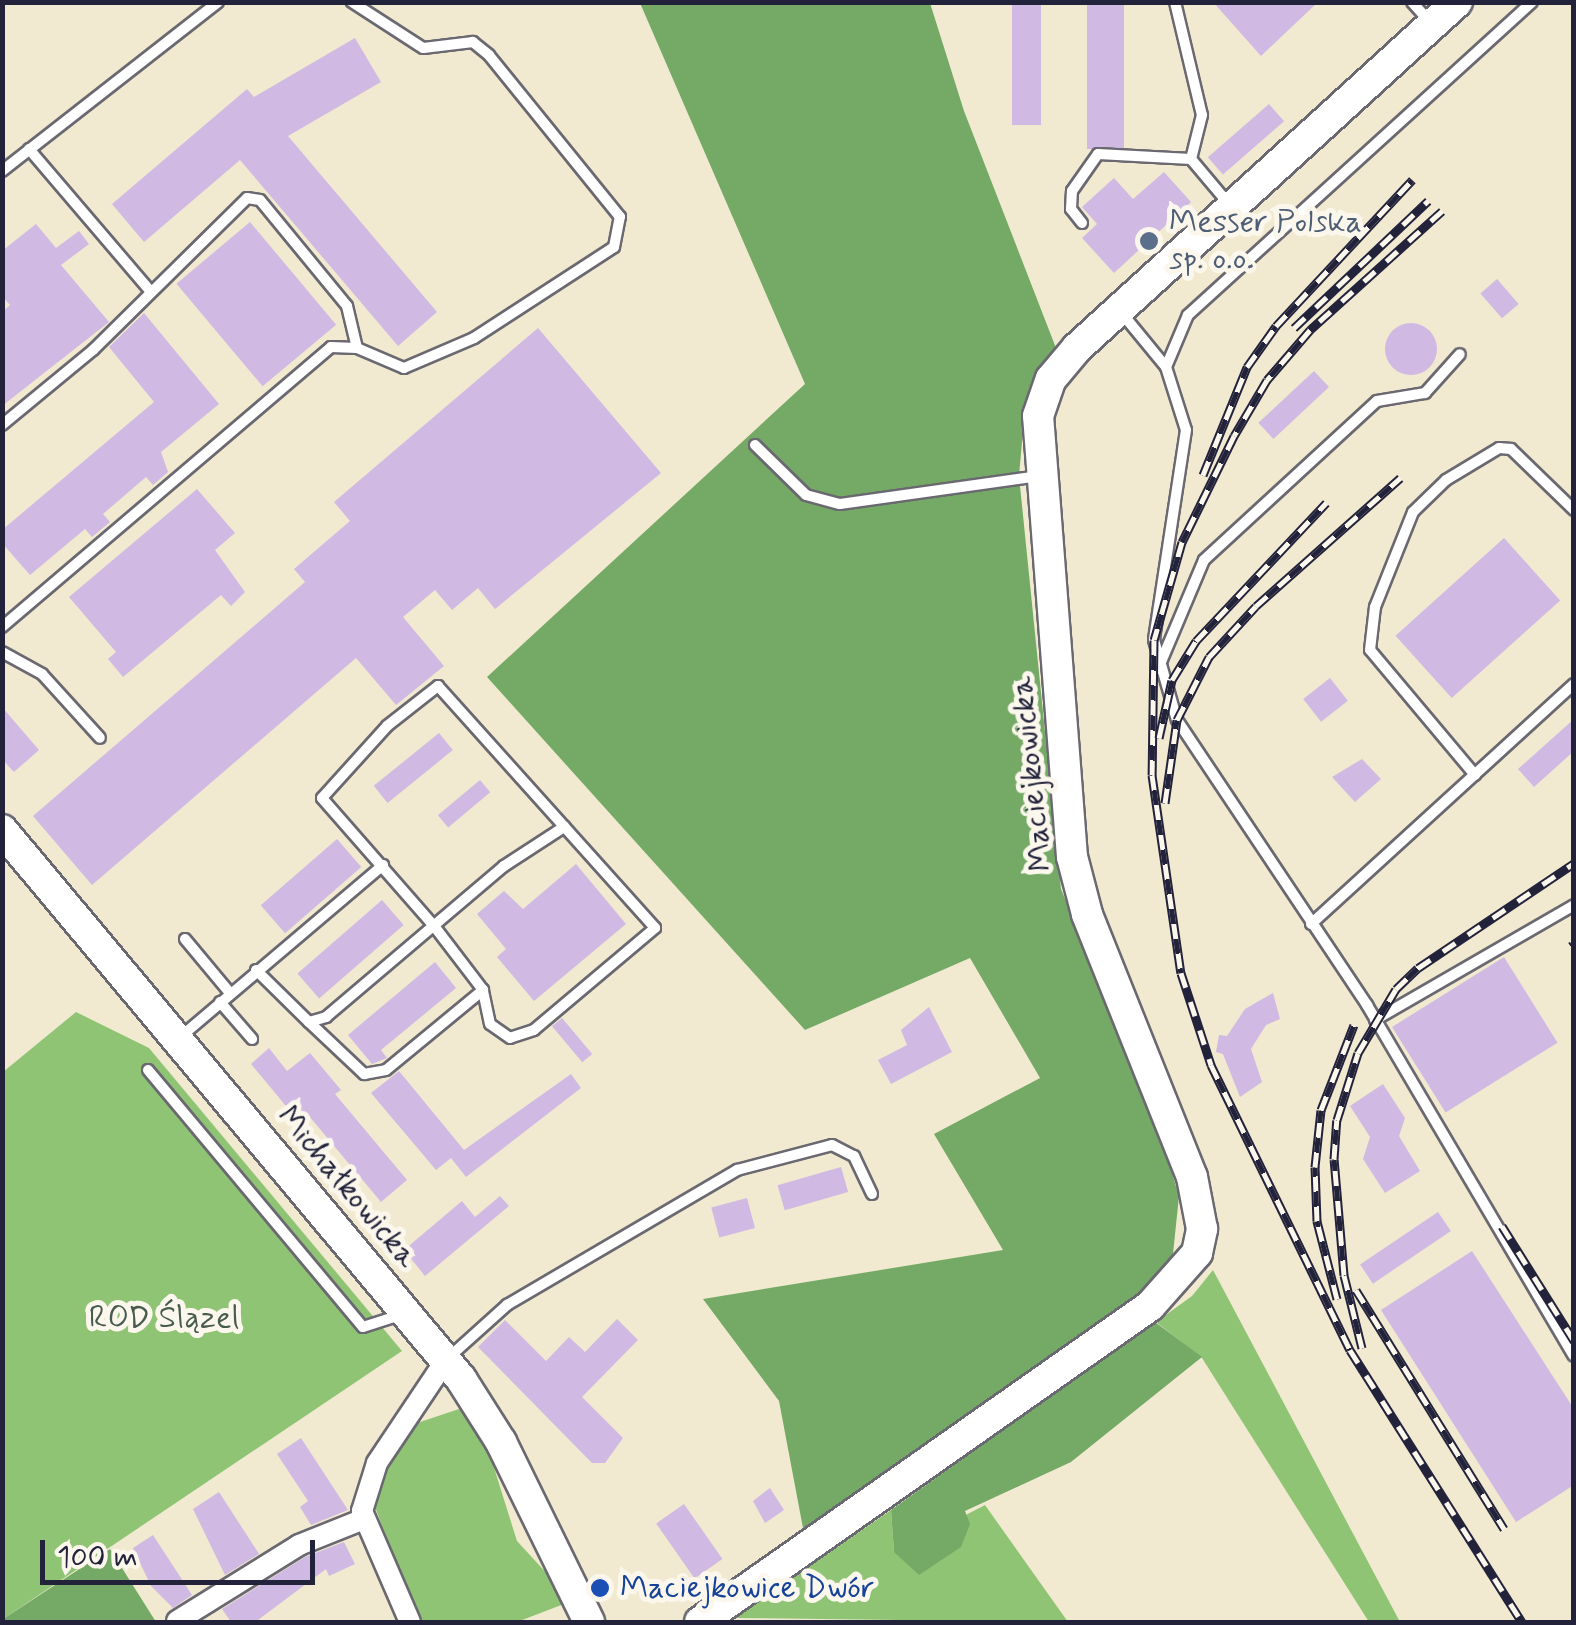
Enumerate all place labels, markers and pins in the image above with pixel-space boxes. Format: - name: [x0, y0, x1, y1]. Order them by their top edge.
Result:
- place label: Messer Polska sp. o.o.: [1169, 204, 1357, 279]
- marker: Messer Polska sp. o.o.: [1138, 230, 1160, 252]
- place label: Maciejkowice Dwór: [620, 1569, 874, 1607]
- marker: Maciejkowice Dwór: [589, 1577, 611, 1599]

